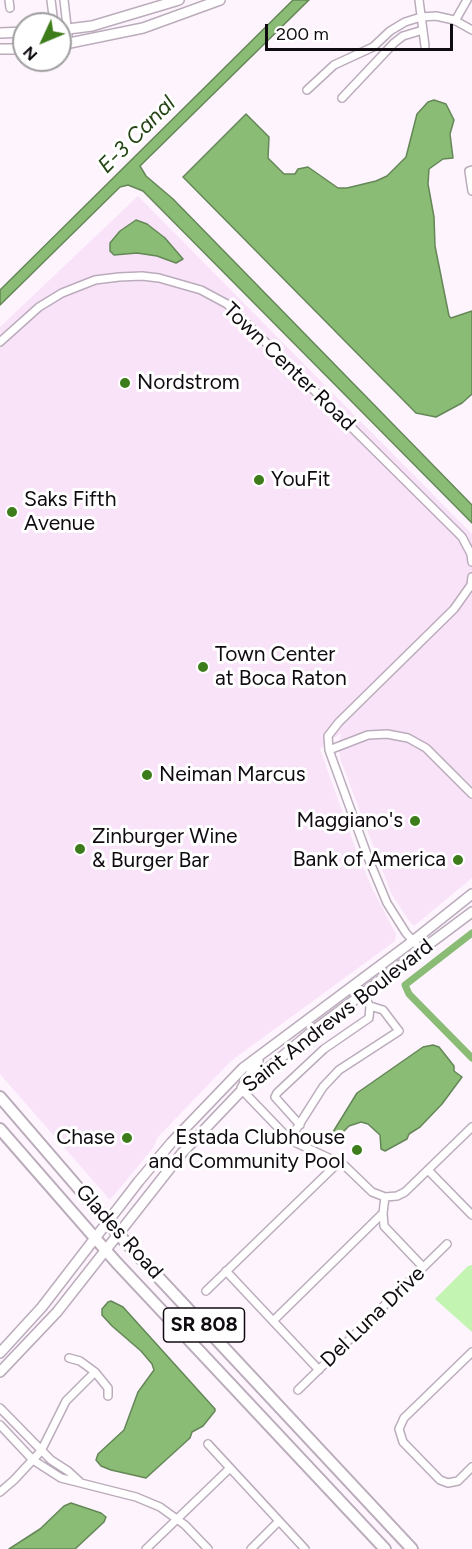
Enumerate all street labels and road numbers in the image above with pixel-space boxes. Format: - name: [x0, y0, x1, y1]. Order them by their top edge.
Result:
- street label: Town Center Road: [218, 298, 360, 436]
- street label: Saint Andrews Boulevard: [238, 934, 438, 1098]
- street label: Glades Road: [70, 1180, 168, 1284]
- street label: Del Luna Drive: [316, 1261, 430, 1373]
- road number: SR 808: [164, 1308, 244, 1342]

